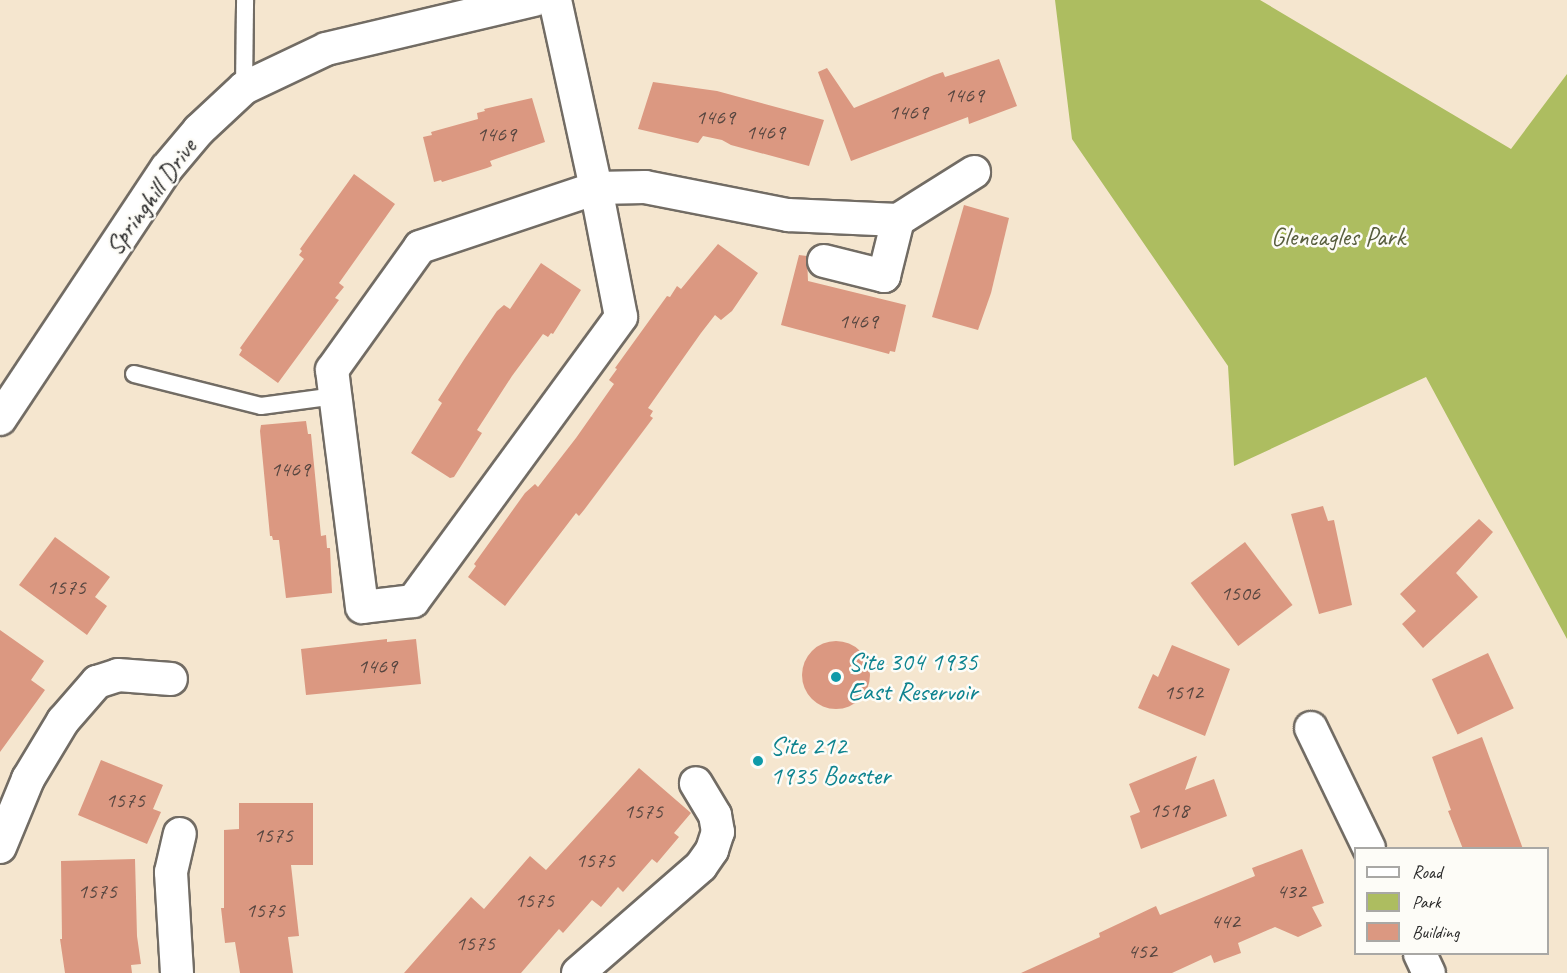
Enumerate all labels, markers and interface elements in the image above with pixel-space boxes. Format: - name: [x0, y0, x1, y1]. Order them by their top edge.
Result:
- house number: 1469: [944, 83, 984, 109]
- house number: 1469: [888, 100, 928, 126]
- house number: 1469: [695, 105, 735, 131]
- house number: 1469: [745, 120, 785, 146]
- house number: 1469: [476, 122, 516, 148]
- street label: Springhill Drive: [98, 133, 204, 261]
- park label: Gleneagles Park: [1270, 221, 1406, 253]
- house number: 1469: [838, 309, 878, 335]
- house number: 1469: [270, 457, 310, 483]
- house number: 1575: [46, 575, 86, 601]
- house number: 1506: [1220, 581, 1260, 607]
- place label: Site 304 1935 East Reservoir: [848, 646, 978, 708]
- house number: 1469: [357, 654, 397, 680]
- marker: Site 304 1935 East Reservoir: [829, 670, 843, 684]
- house number: 1512: [1163, 680, 1203, 706]
- place label: Site 212 1935 Booster: [770, 730, 890, 792]
- marker: Site 212 1935 Booster: [751, 754, 765, 768]
- house number: 1575: [105, 788, 145, 814]
- house number: 1518: [1149, 798, 1189, 824]
- house number: 1575: [623, 799, 663, 825]
- house number: 1575: [253, 823, 293, 849]
- legend: [1354, 847, 1549, 955]
- house number: 1575: [575, 848, 615, 874]
- text: Road: [1412, 861, 1442, 883]
- house number: 1575: [77, 879, 117, 905]
- house number: 432: [1276, 879, 1306, 905]
- house number: 1575: [514, 888, 554, 914]
- text: Park: [1412, 891, 1441, 913]
- house number: 1575: [245, 898, 285, 924]
- house number: 442: [1210, 909, 1240, 935]
- text: Building: [1412, 921, 1459, 943]
- house number: 1575: [455, 931, 495, 957]
- house number: 452: [1127, 939, 1157, 965]

